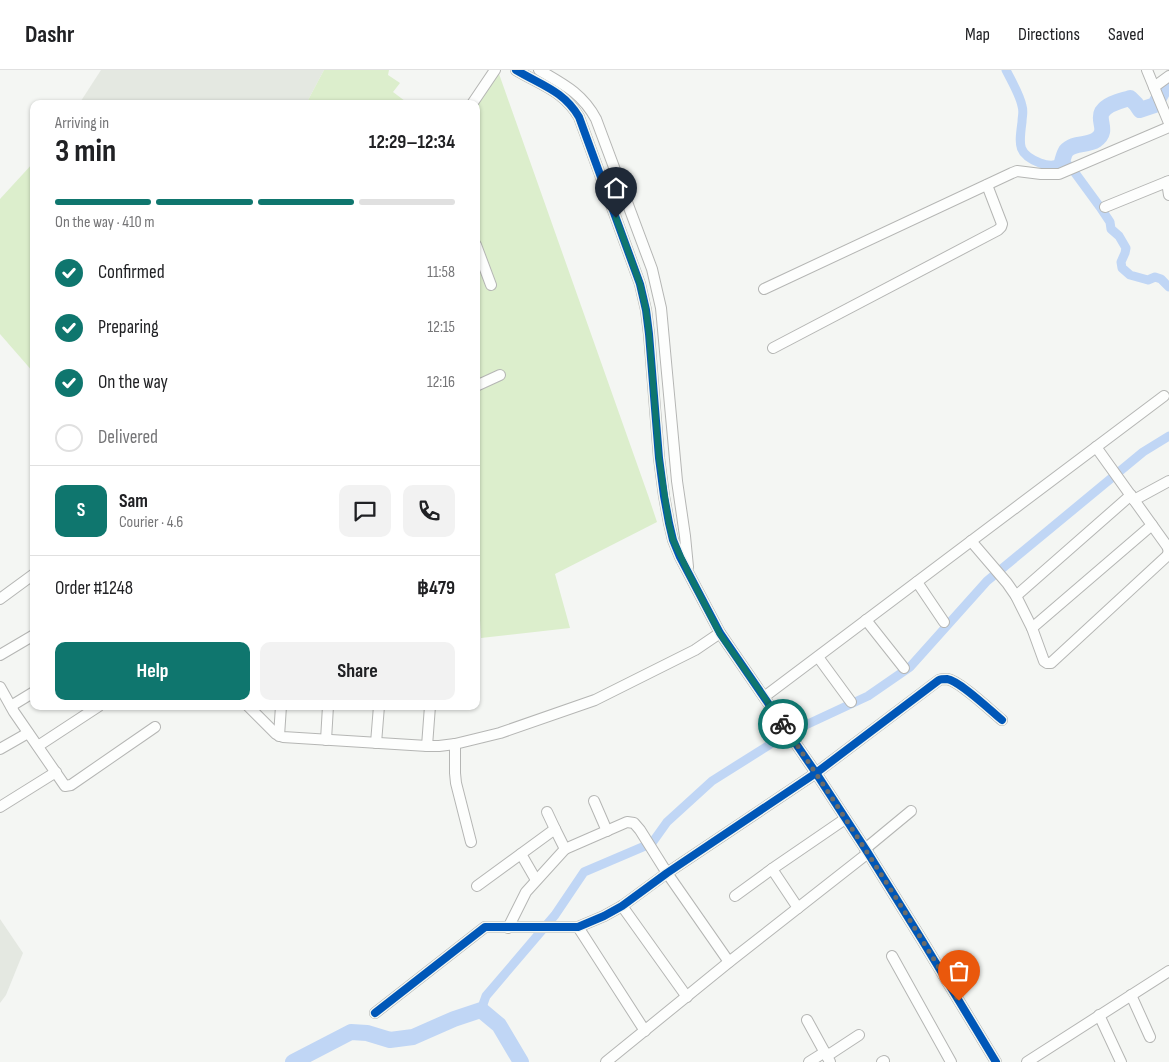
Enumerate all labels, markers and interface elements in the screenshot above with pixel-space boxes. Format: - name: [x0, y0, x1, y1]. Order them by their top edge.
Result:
- text: Dashr: [25, 20, 74, 49]
- text: Map: [965, 24, 990, 45]
- text: Directions: [1018, 24, 1080, 45]
- text: Saved: [1108, 24, 1144, 45]
- text: Arriving in: [55, 114, 109, 133]
- text: 12:29–12:34: [369, 131, 455, 154]
- text: 3 min: [55, 132, 116, 171]
- pin: [595, 167, 637, 218]
- icon: home: [602, 174, 630, 202]
- text: On the way · 410 m: [55, 213, 154, 232]
- icon: check: [55, 259, 83, 287]
- text: Confirmed: [98, 261, 165, 284]
- text: 11:58: [427, 263, 455, 282]
- icon: check: [55, 314, 83, 342]
- text: Preparing: [98, 316, 159, 339]
- text: 12:15: [428, 318, 455, 337]
- icon: check: [55, 369, 83, 397]
- text: On the way: [98, 371, 168, 394]
- text: 12:16: [427, 373, 455, 392]
- text: Delivered: [98, 426, 158, 449]
- button: chat: [339, 485, 391, 537]
- button: phone: [403, 485, 455, 537]
- text: Sam: [119, 490, 148, 513]
- text: S: [77, 499, 85, 522]
- text: Courier · 4.6: [119, 513, 183, 532]
- text: Order #1248: [55, 577, 133, 600]
- text: ฿479: [417, 577, 455, 600]
- button: Help: [55, 642, 250, 700]
- button: Share: [260, 642, 455, 700]
- courier: [758, 699, 808, 749]
- icon: bike: [769, 710, 797, 738]
- pin: [938, 950, 980, 1001]
- icon: bag: [945, 957, 973, 985]

